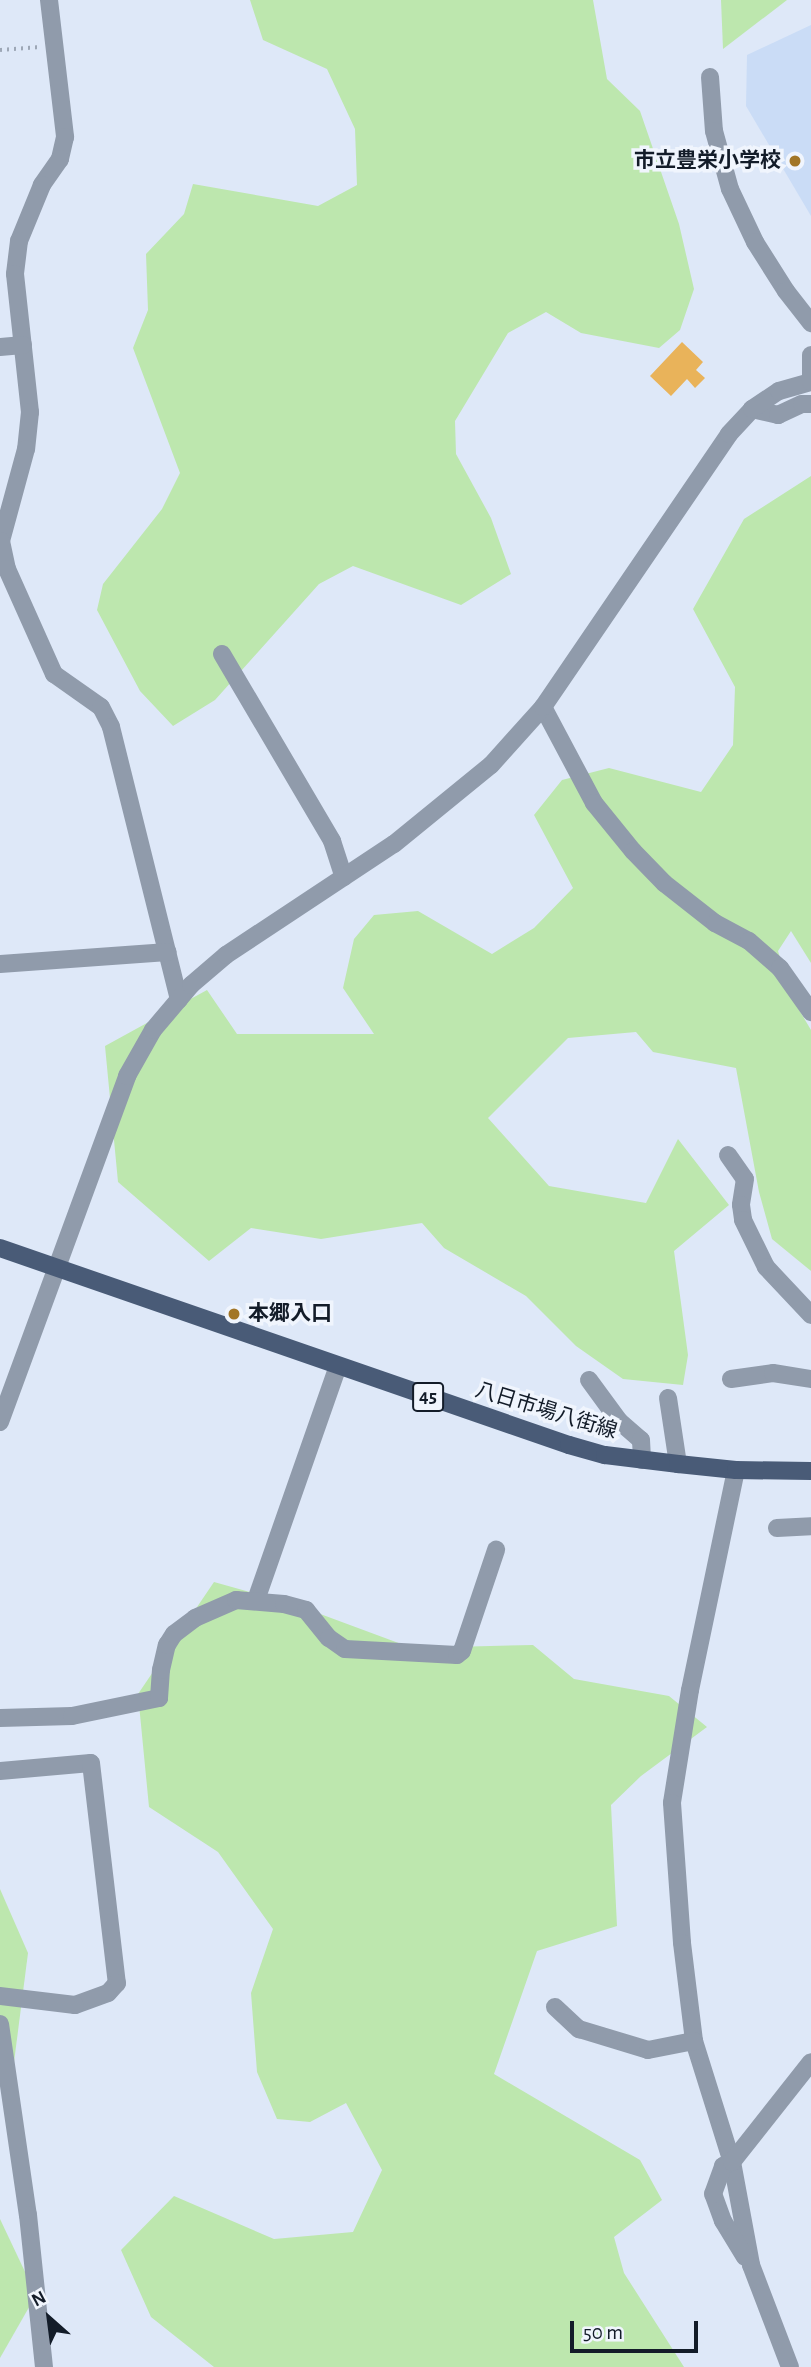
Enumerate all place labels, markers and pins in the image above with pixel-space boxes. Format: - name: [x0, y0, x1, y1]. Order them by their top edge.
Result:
- place label: 市立豊栄小学校: [634, 148, 781, 174]
- marker: 市立豊栄小学校: [787, 153, 803, 169]
- place label: 本郷入口: [248, 1301, 332, 1327]
- marker: 本郷入口: [226, 1306, 242, 1322]

